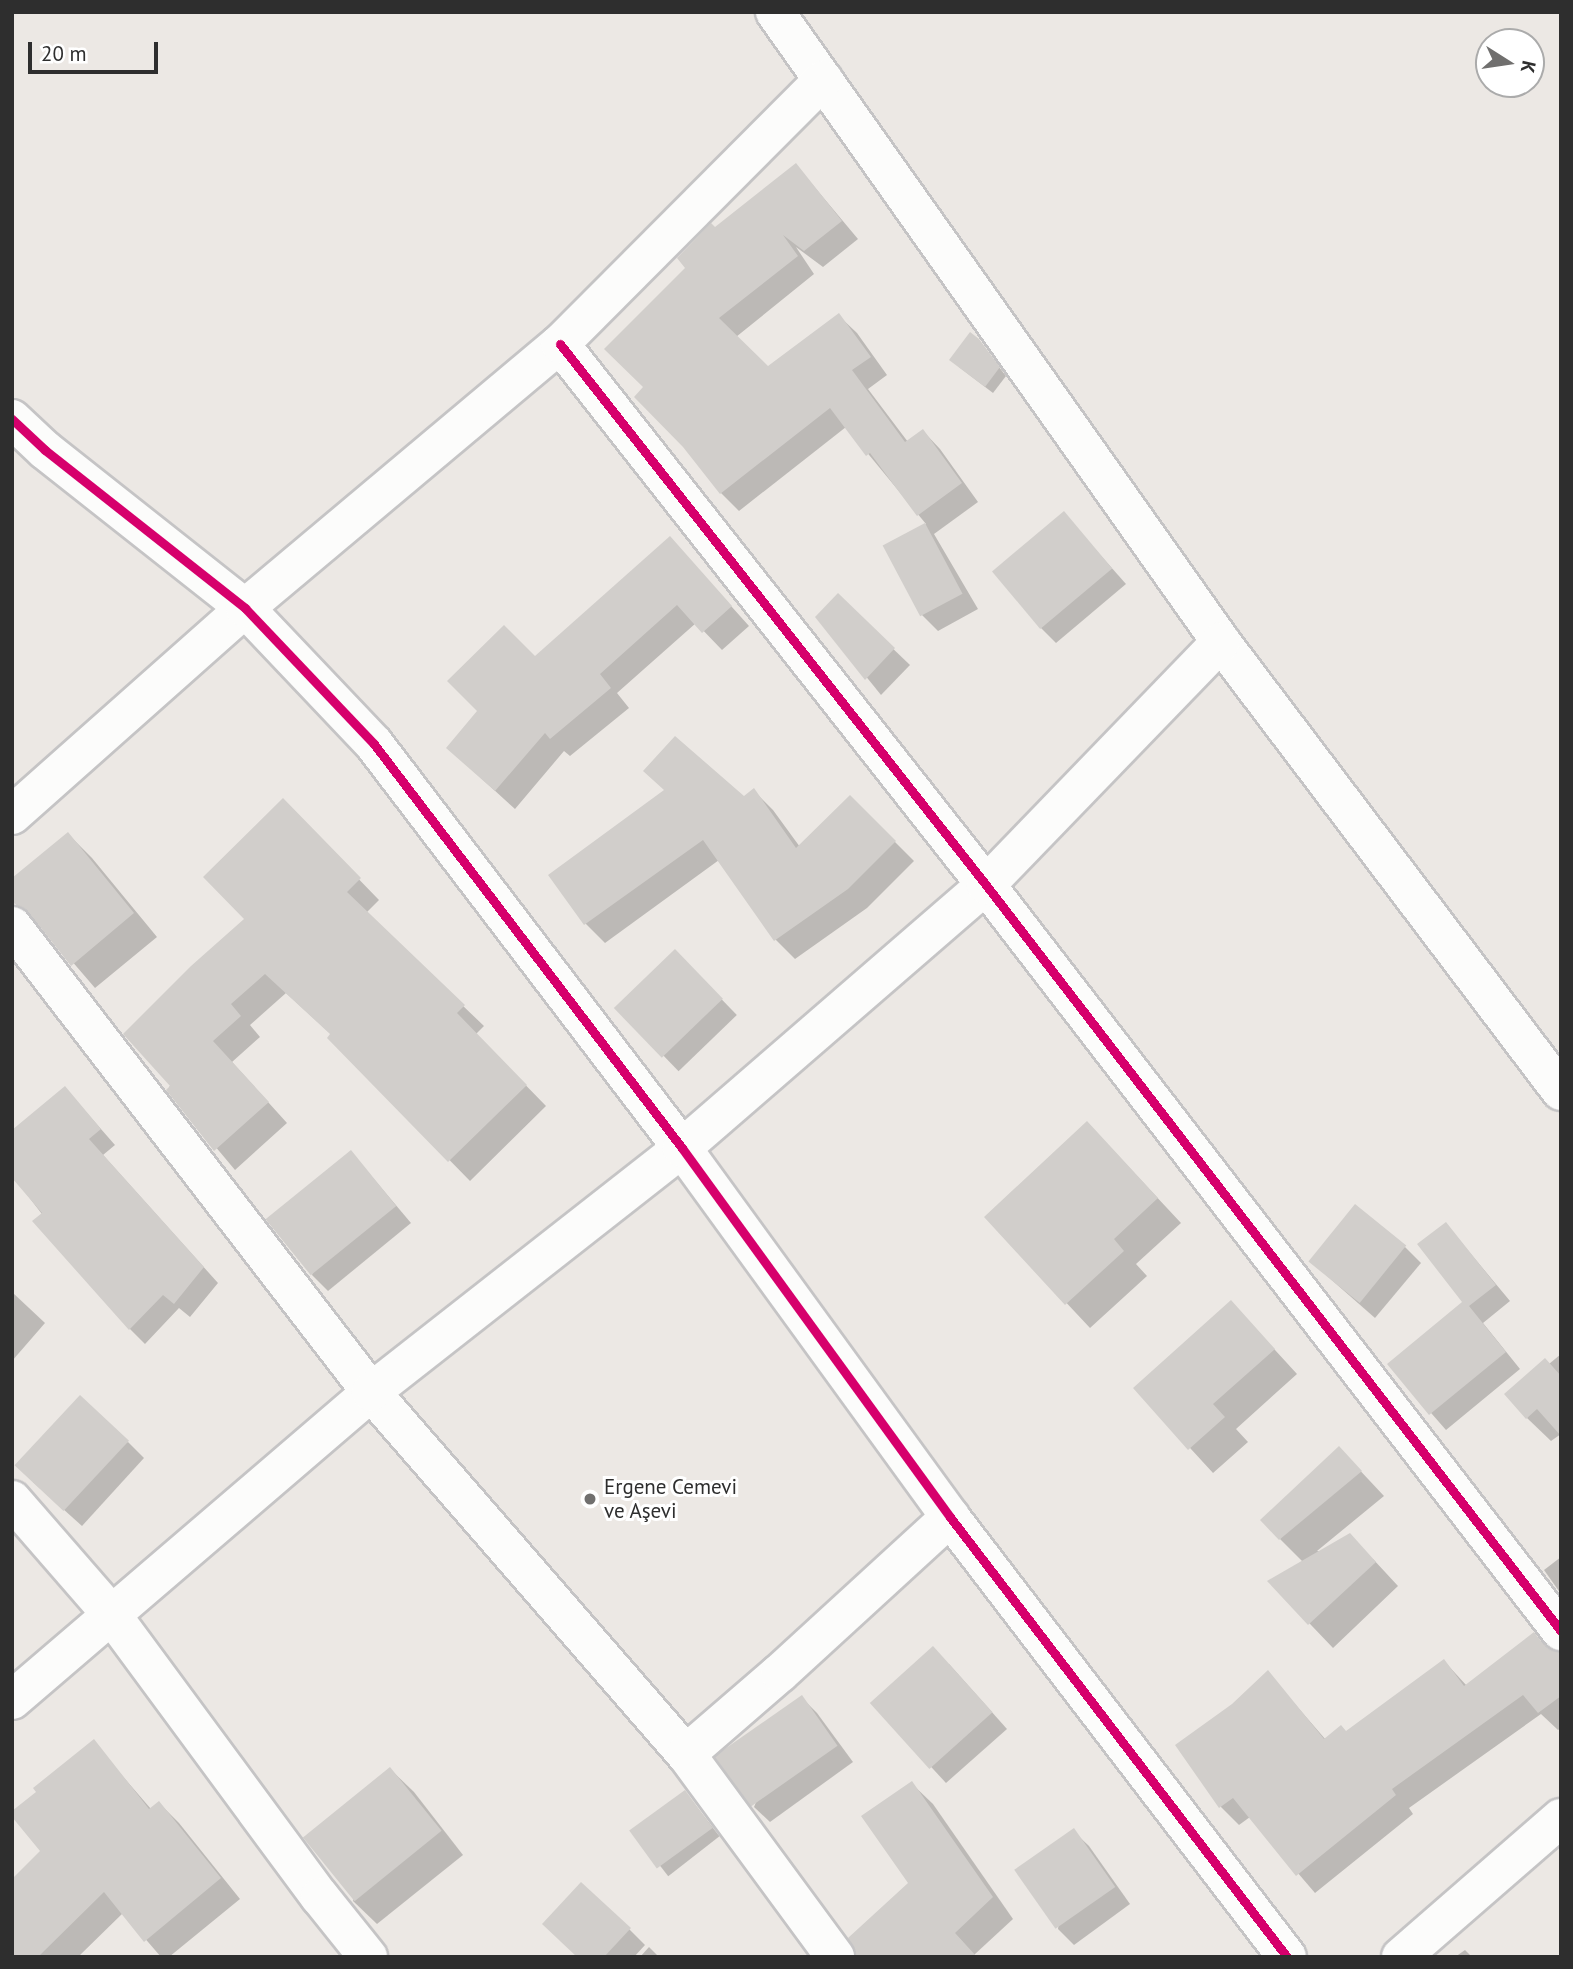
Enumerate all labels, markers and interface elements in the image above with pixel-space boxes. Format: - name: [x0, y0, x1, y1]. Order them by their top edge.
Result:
- scale bar: [32, 28, 161, 72]
- north arrow: [1475, 28, 1545, 98]
- text: 20 m: [41, 40, 87, 67]
- text: K: [1516, 59, 1542, 75]
- place label: Ergene Cemevi ve Aşevi: [604, 1474, 737, 1524]
- marker: Ergene Cemevi ve Aşevi: [582, 1491, 598, 1507]

